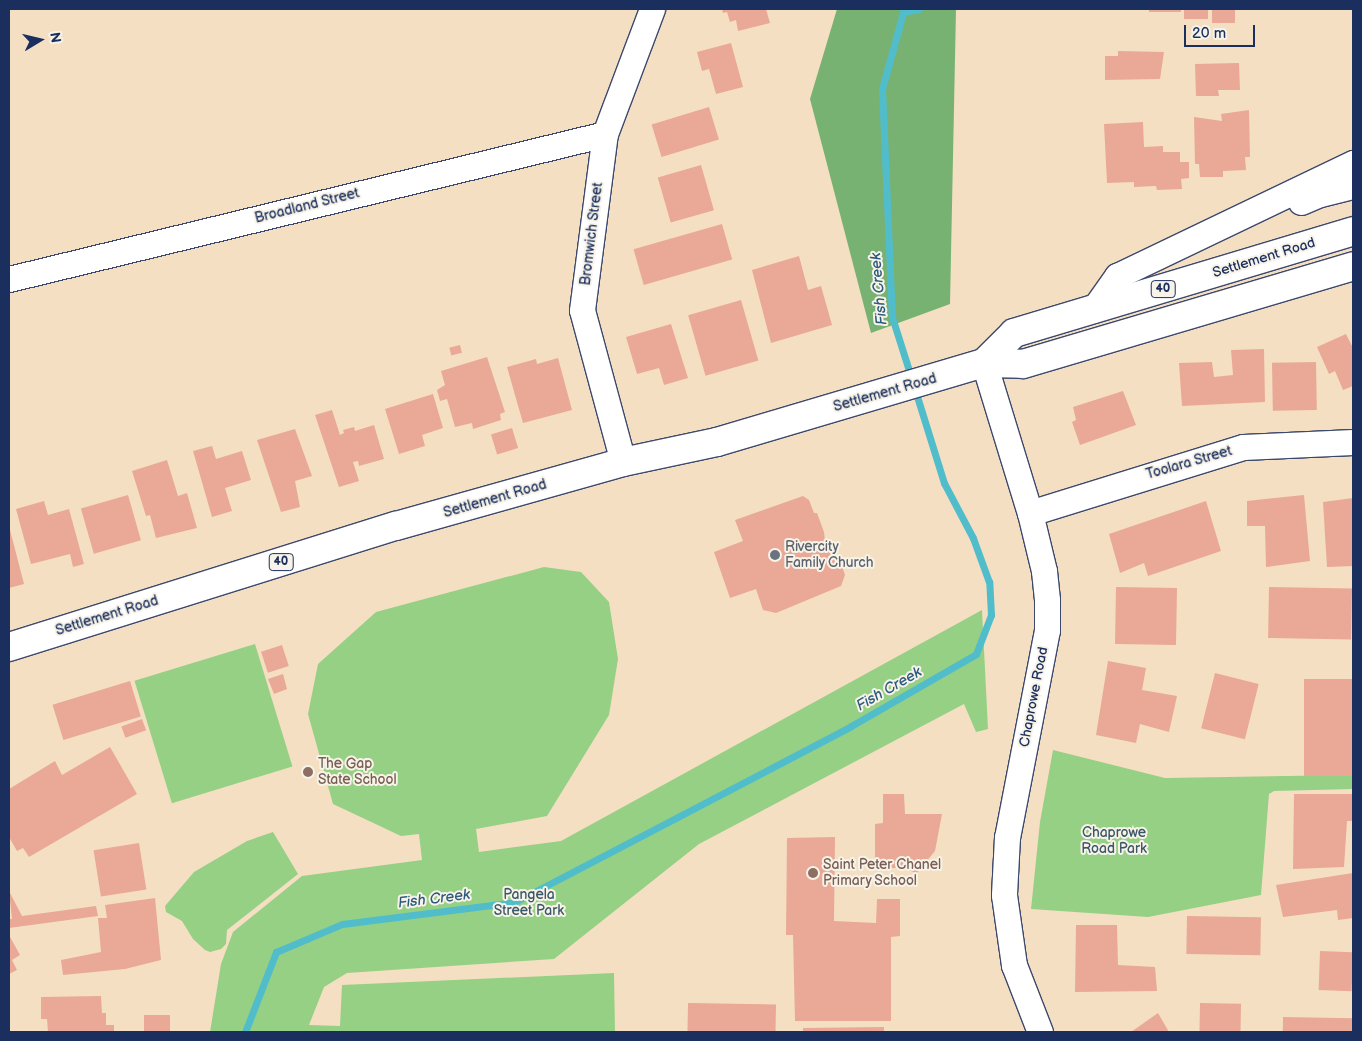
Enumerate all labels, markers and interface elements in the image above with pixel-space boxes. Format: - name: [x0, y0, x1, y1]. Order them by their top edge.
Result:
- north arrow: [15, 15, 65, 65]
- scale bar: [1187, 15, 1258, 47]
- text: 20 m: [1192, 24, 1226, 43]
- text: N: [46, 31, 65, 44]
- street label: Bromwich Street: [577, 181, 607, 287]
- street label: Broadland Street: [253, 185, 361, 227]
- street label: Settlement Road: [1211, 234, 1317, 282]
- water label: Fish Creek: [867, 252, 891, 326]
- road number: 40: [1150, 280, 1176, 298]
- street label: Settlement Road: [832, 370, 938, 416]
- street label: Toolara Street: [1144, 443, 1234, 483]
- street label: Settlement Road: [442, 476, 548, 522]
- place label: Rivercity Family Church: [785, 539, 874, 572]
- marker: Rivercity Family Church: [769, 549, 781, 561]
- road number: 40: [268, 552, 294, 572]
- street label: Settlement Road: [54, 592, 160, 640]
- street label: Chaprowe Road: [1016, 646, 1052, 748]
- water label: Fish Creek: [853, 663, 925, 715]
- place label: The Gap State School: [318, 756, 397, 789]
- marker: The Gap State School: [302, 766, 314, 778]
- park label: Chaprowe Road Park: [1081, 825, 1147, 858]
- place label: Saint Peter Chanel Primary School: [823, 857, 941, 890]
- marker: Saint Peter Chanel Primary School: [807, 867, 819, 879]
- water label: Fish Creek: [397, 886, 471, 912]
- park label: Pangela Street Park: [494, 887, 564, 920]

